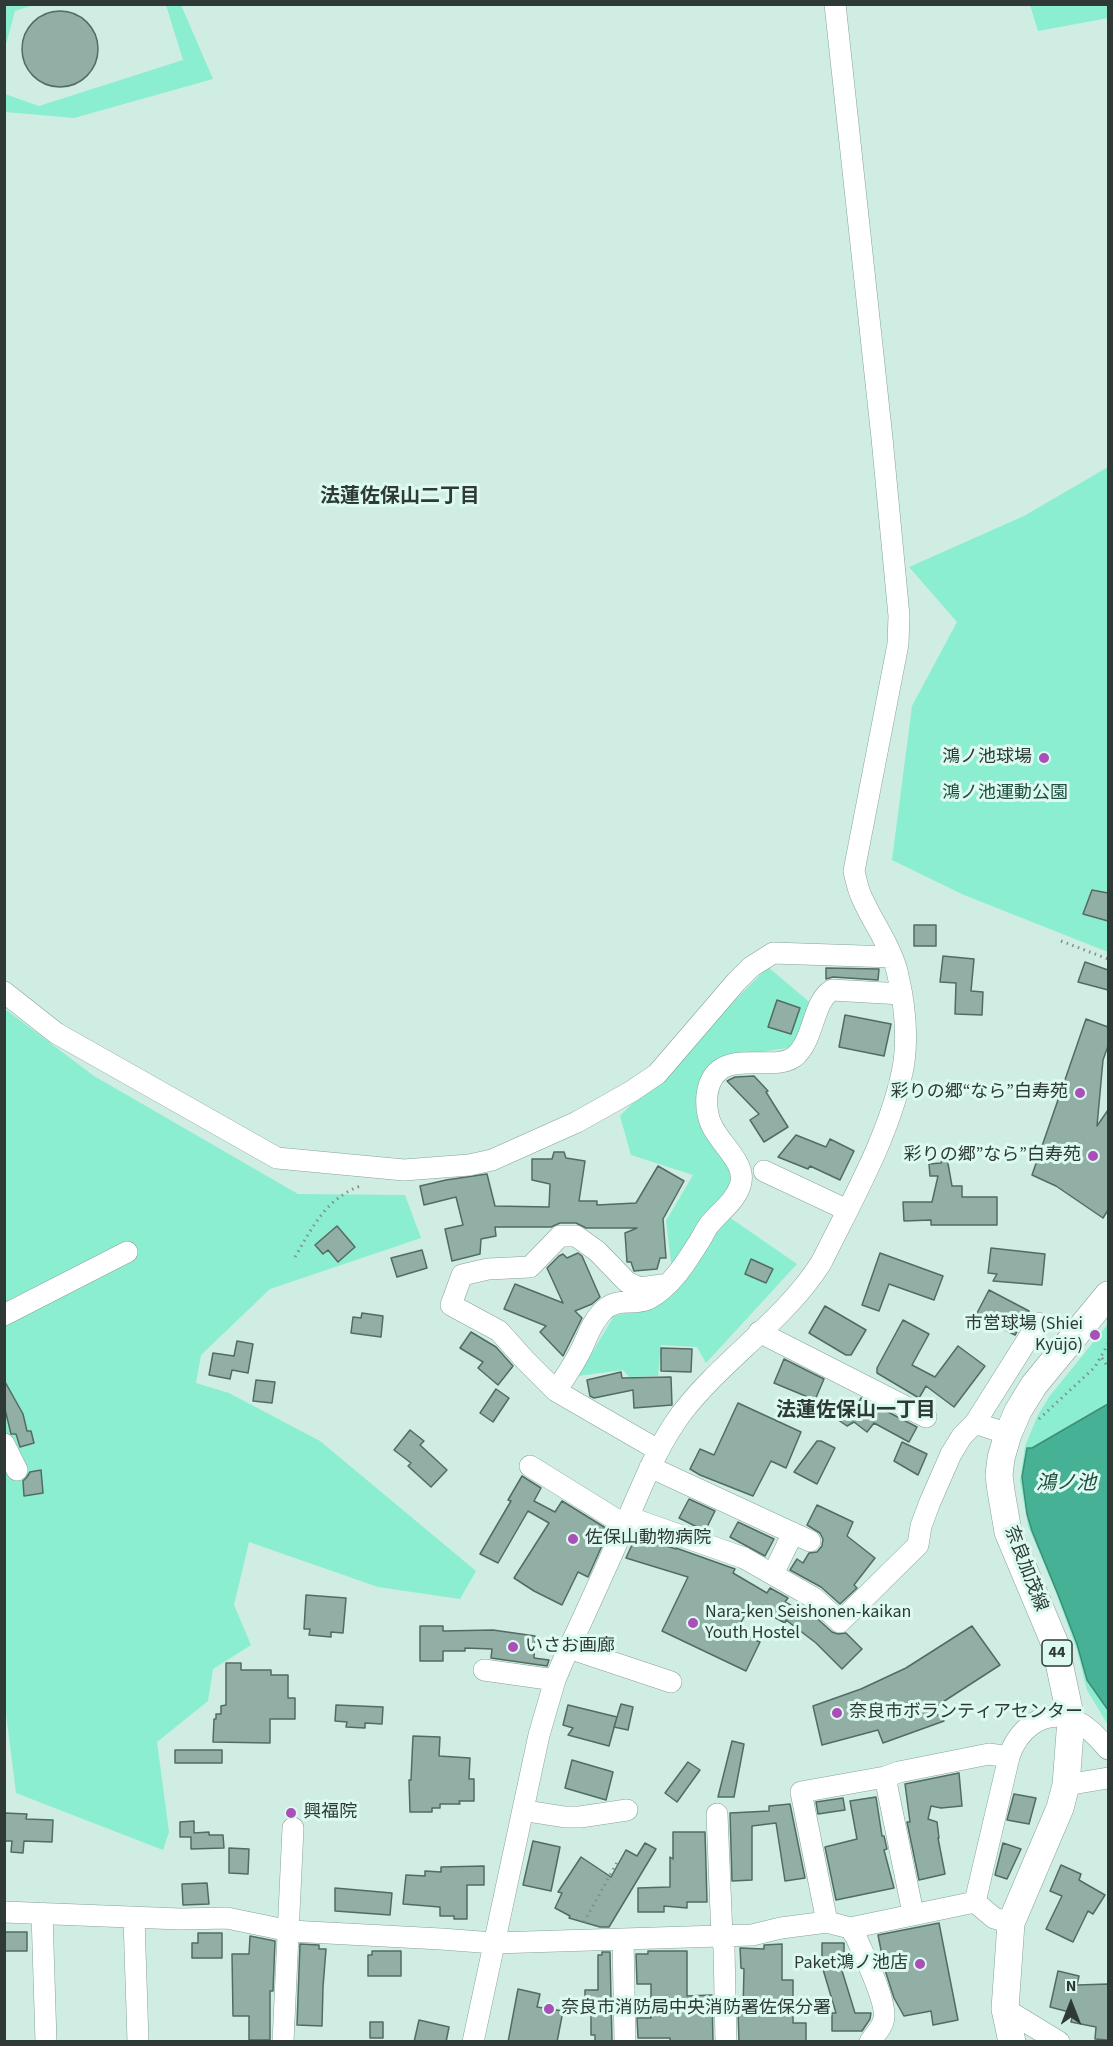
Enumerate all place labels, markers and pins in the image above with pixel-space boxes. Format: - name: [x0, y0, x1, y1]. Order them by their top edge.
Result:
- place label: 鴻ノ池球場: [942, 747, 1032, 769]
- marker: 鴻ノ池球場: [1037, 751, 1051, 765]
- place label: 彩りの郷“なら”白寿苑: [891, 1082, 1068, 1104]
- marker: 彩りの郷“なら”白寿苑: [1073, 1086, 1087, 1100]
- place label: 彩りの郷”なら”白寿苑: [904, 1145, 1081, 1167]
- marker: 彩りの郷”なら”白寿苑: [1086, 1149, 1100, 1163]
- place label: 市営球場 (Shiei Kyūjō): [965, 1314, 1083, 1356]
- marker: 市営球場 (Shiei Kyūjō): [1088, 1328, 1102, 1342]
- place label: 佐保山動物病院: [585, 1528, 711, 1550]
- marker: 佐保山動物病院: [566, 1532, 580, 1546]
- place label: Nara-ken Seishonen-kaikan Youth Hostel: [705, 1602, 911, 1644]
- marker: Nara-ken Seishonen-kaikan Youth Hostel: [686, 1616, 700, 1630]
- place label: いさお画廊: [525, 1636, 615, 1658]
- marker: いさお画廊: [506, 1640, 520, 1654]
- place label: 奈良市ボランティアセンター: [849, 1702, 1083, 1724]
- marker: 奈良市ボランティアセンター: [830, 1706, 844, 1720]
- place label: 興福院: [303, 1802, 357, 1824]
- marker: 興福院: [284, 1806, 298, 1820]
- place label: Paket鴻ノ池店: [794, 1953, 908, 1975]
- marker: Paket鴻ノ池店: [913, 1957, 927, 1971]
- place label: 奈良市消防局中央消防署佐保分署: [561, 1998, 831, 2020]
- marker: 奈良市消防局中央消防署佐保分署: [542, 2002, 556, 2016]

